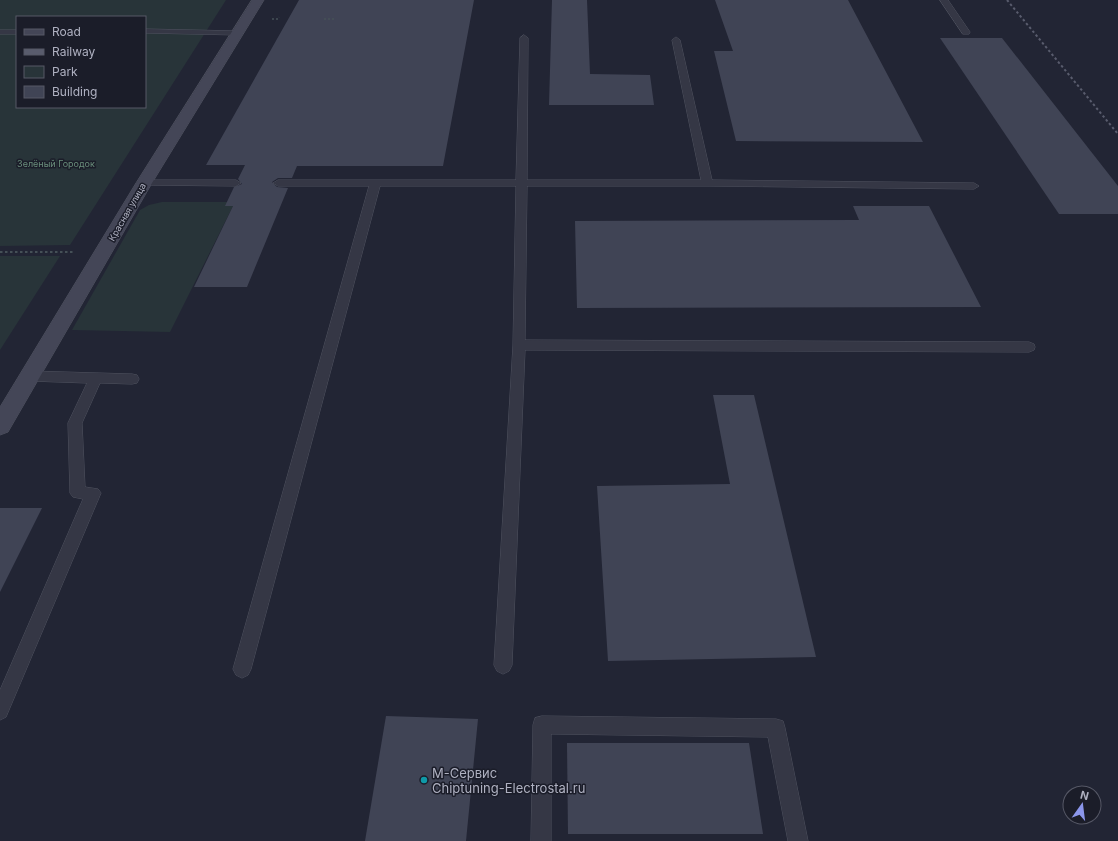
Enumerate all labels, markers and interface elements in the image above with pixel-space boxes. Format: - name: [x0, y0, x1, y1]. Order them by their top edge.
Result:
- legend: [16, 16, 146, 108]
- text: Road: [52, 24, 81, 39]
- text: Railway: [52, 44, 96, 59]
- text: Park: [52, 64, 78, 79]
- text: Building: [52, 84, 97, 99]
- park label: Зелёный Городок: [17, 158, 95, 169]
- street label: Красная улица: [106, 181, 148, 243]
- place label: M-Сервис Chiptuning-Electrostal.ru: [432, 765, 585, 796]
- marker: M-Сервис Chiptuning-Electrostal.ru: [419, 775, 429, 785]
- north arrow: [1062, 785, 1102, 825]
- text: N: [1079, 787, 1090, 803]

